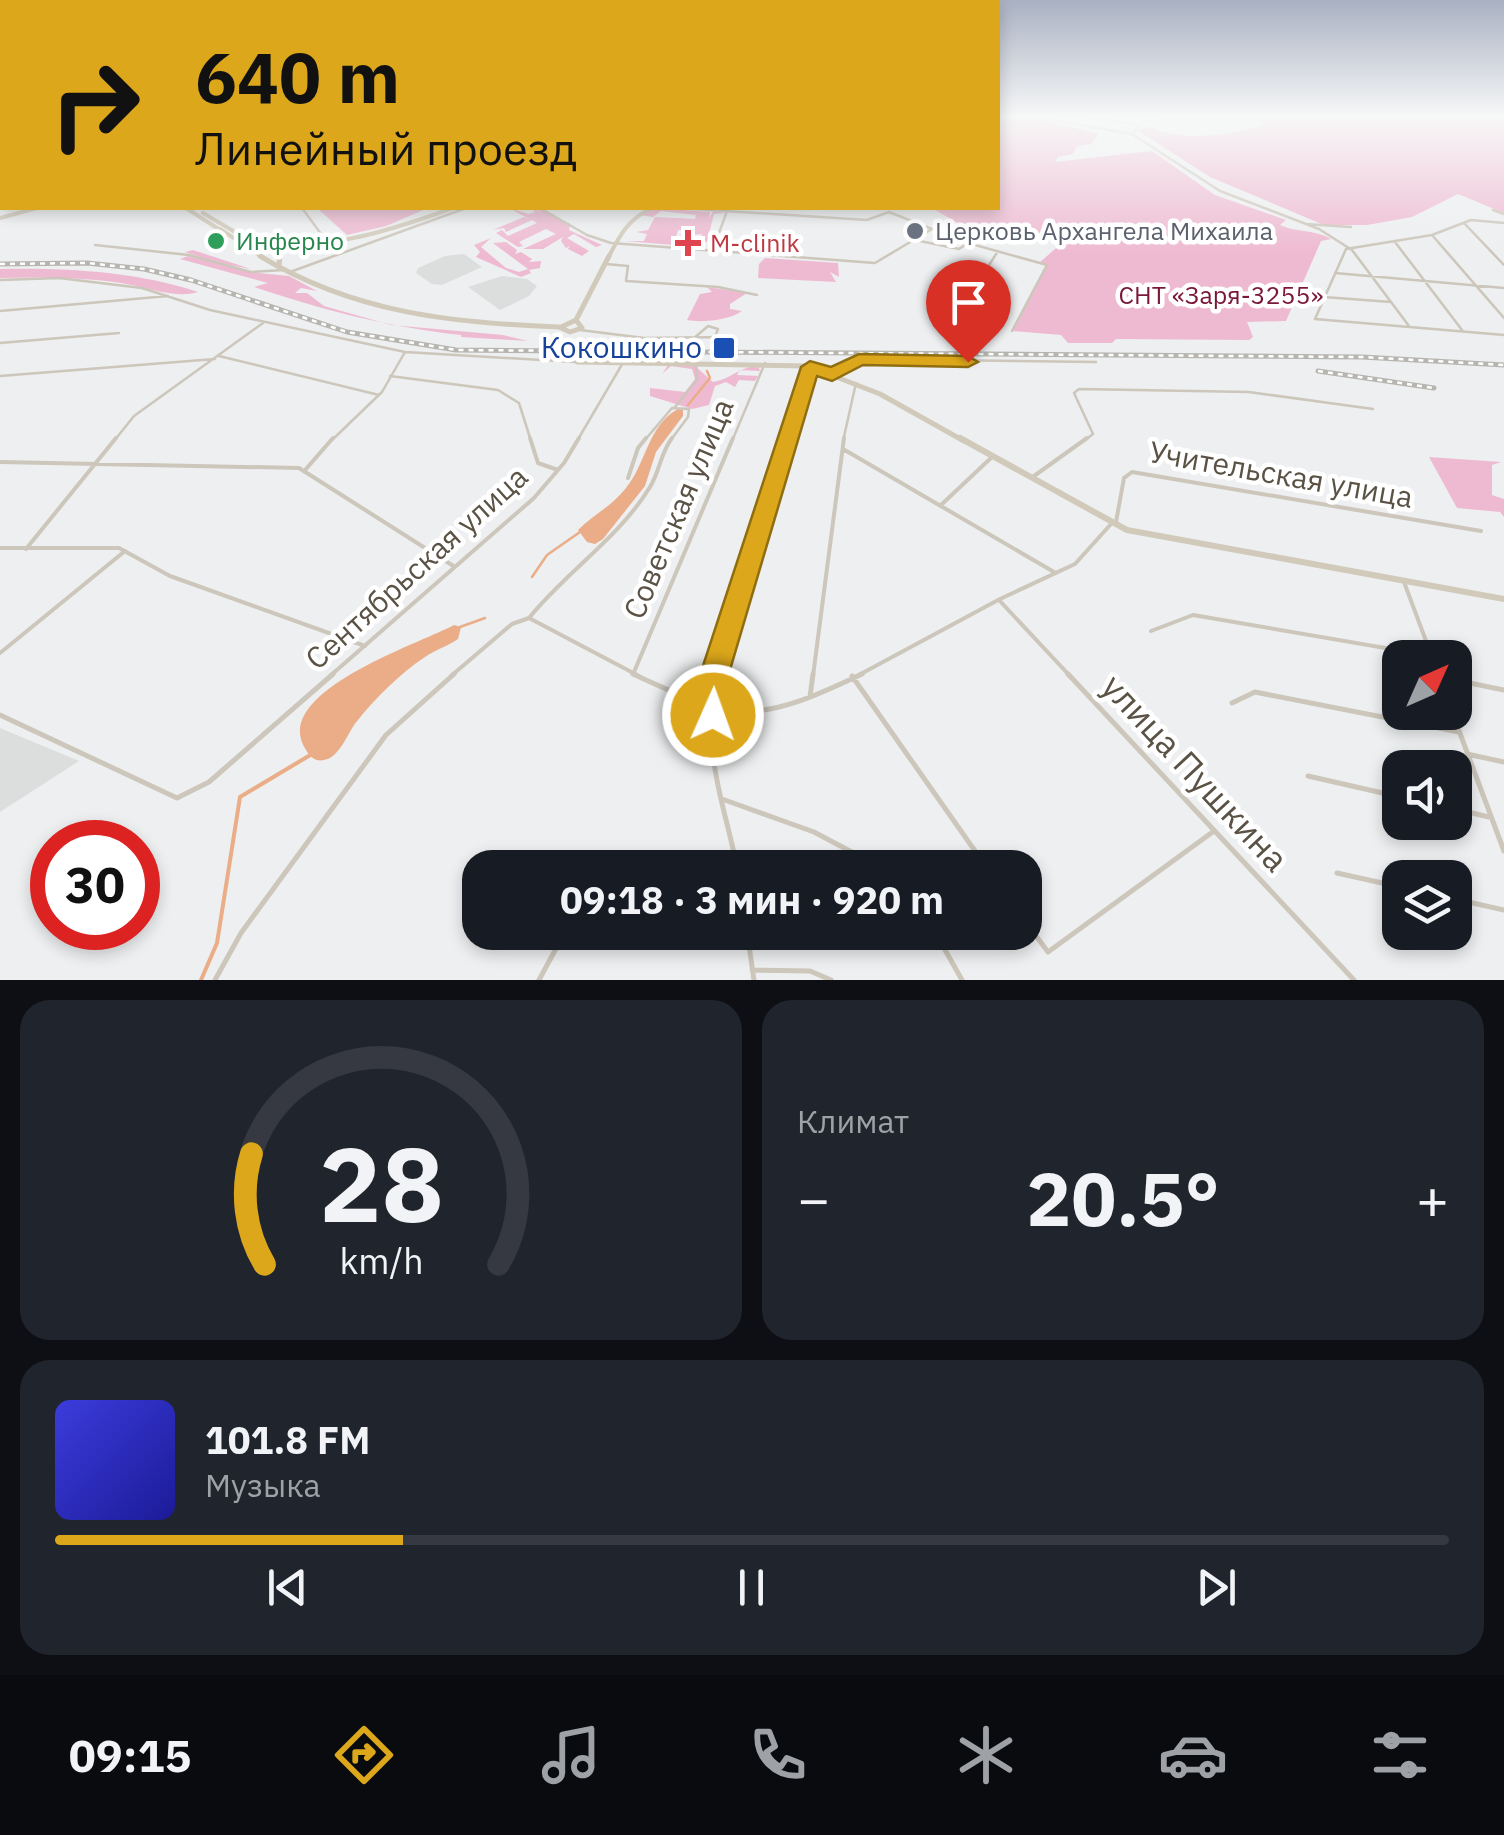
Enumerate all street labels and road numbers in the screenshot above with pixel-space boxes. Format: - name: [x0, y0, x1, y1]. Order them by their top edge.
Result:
- street label: Советская улица: [614, 392, 742, 624]
- street label: Учительская улица: [1146, 431, 1416, 516]
- street label: Сентябрьская улица: [297, 457, 535, 677]
- street label: улица Пушкина: [1092, 664, 1299, 881]

